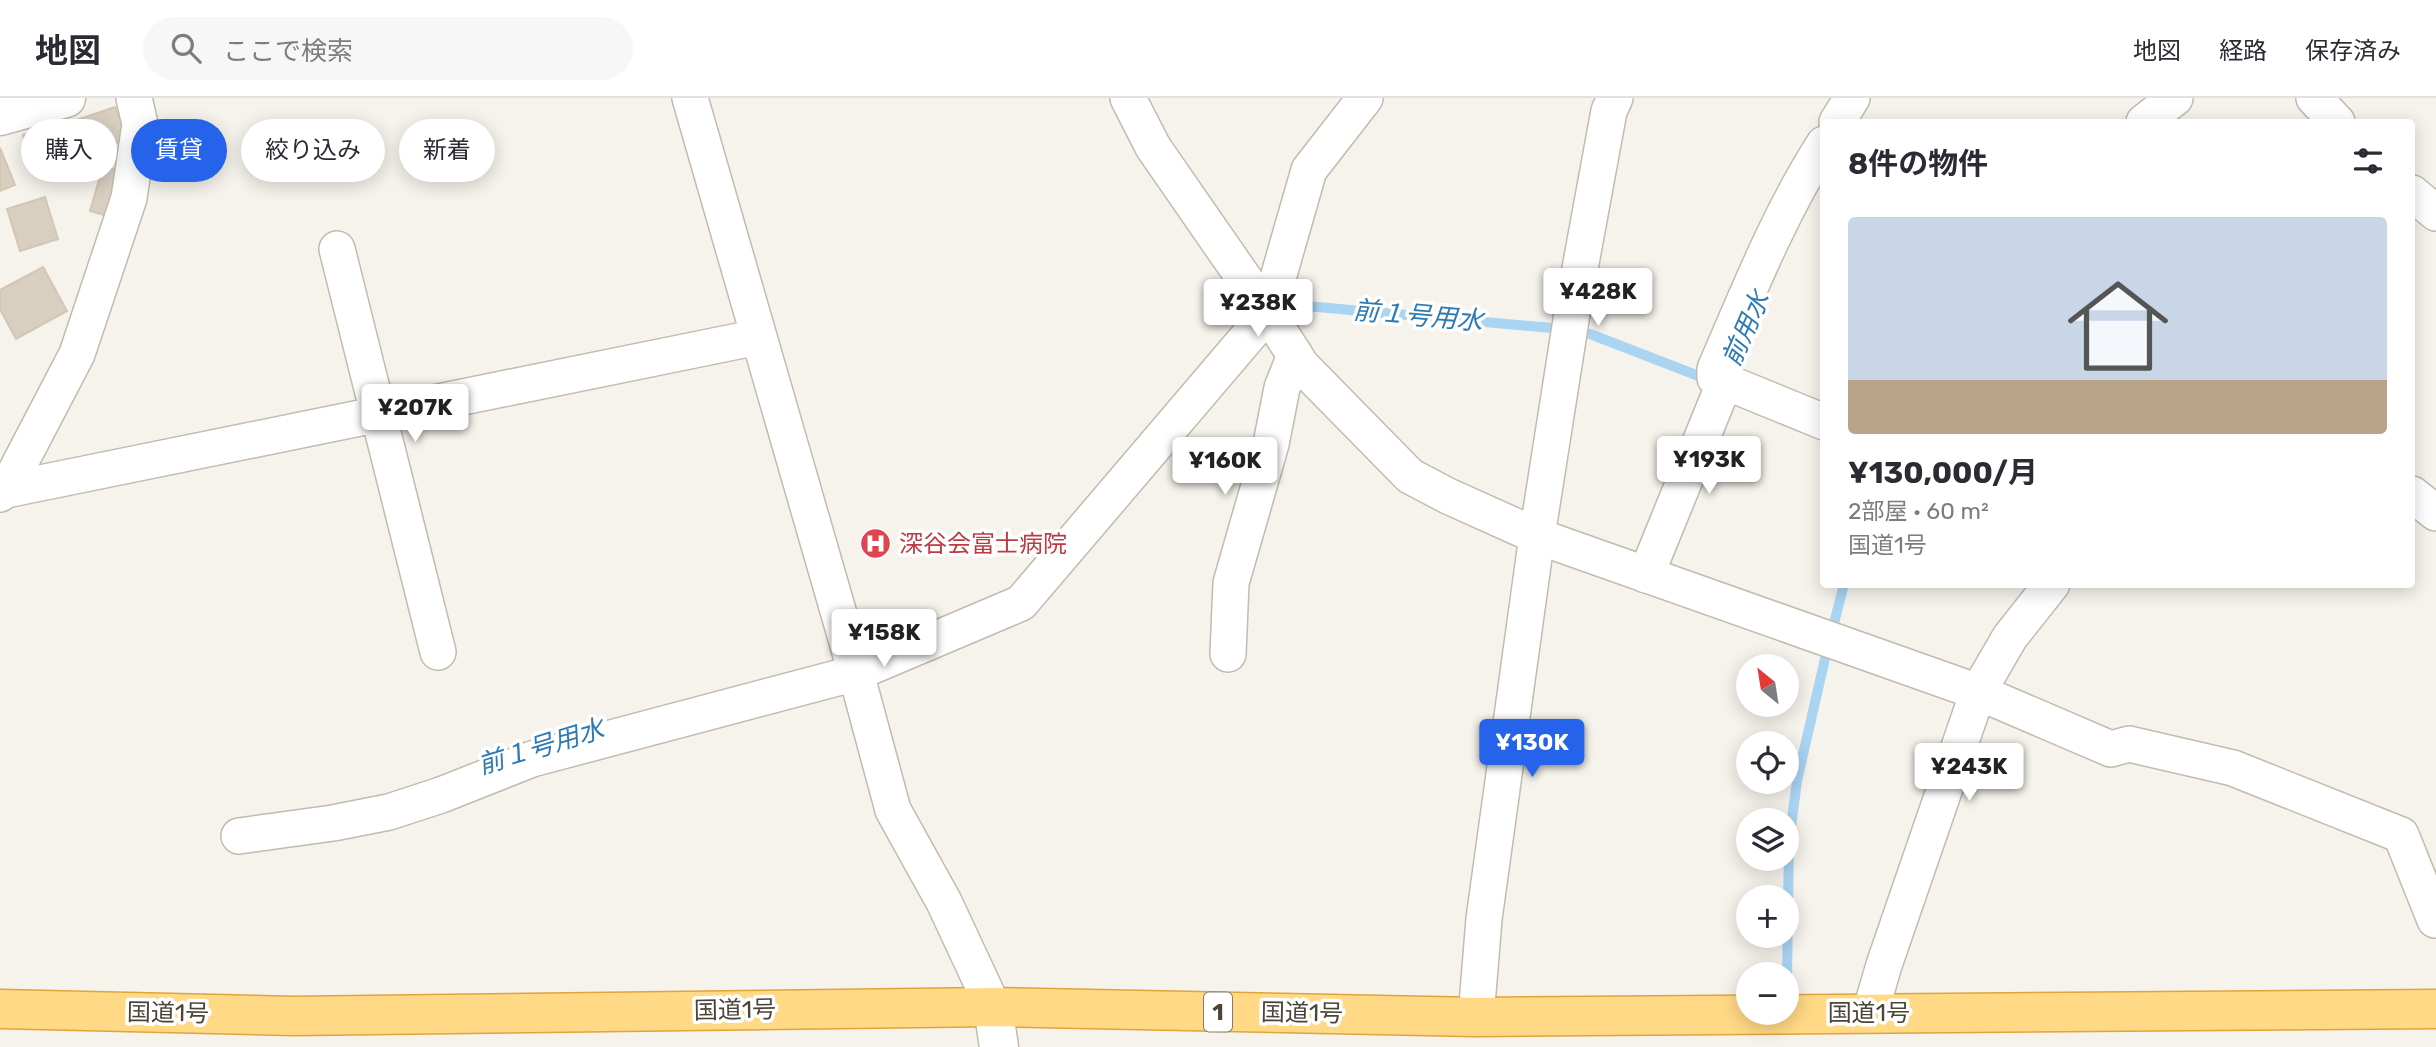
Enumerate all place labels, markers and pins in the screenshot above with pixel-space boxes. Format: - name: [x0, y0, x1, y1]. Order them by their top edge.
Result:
- pin: ¥428K: [1549, 268, 1647, 328]
- pin: ¥238K: [1209, 280, 1307, 339]
- pin: ¥207K: [366, 384, 464, 444]
- pin: ¥193K: [1660, 436, 1758, 496]
- pin: ¥160K: [1176, 438, 1274, 497]
- hospital icon: 深谷会富士病院: [859, 527, 893, 561]
- place label: 深谷会富士病院: [899, 530, 1067, 558]
- pin: ¥158K: [835, 610, 933, 669]
- pin: ¥130K: [1483, 720, 1581, 779]
- pin: ¥243K: [1920, 744, 2018, 803]

